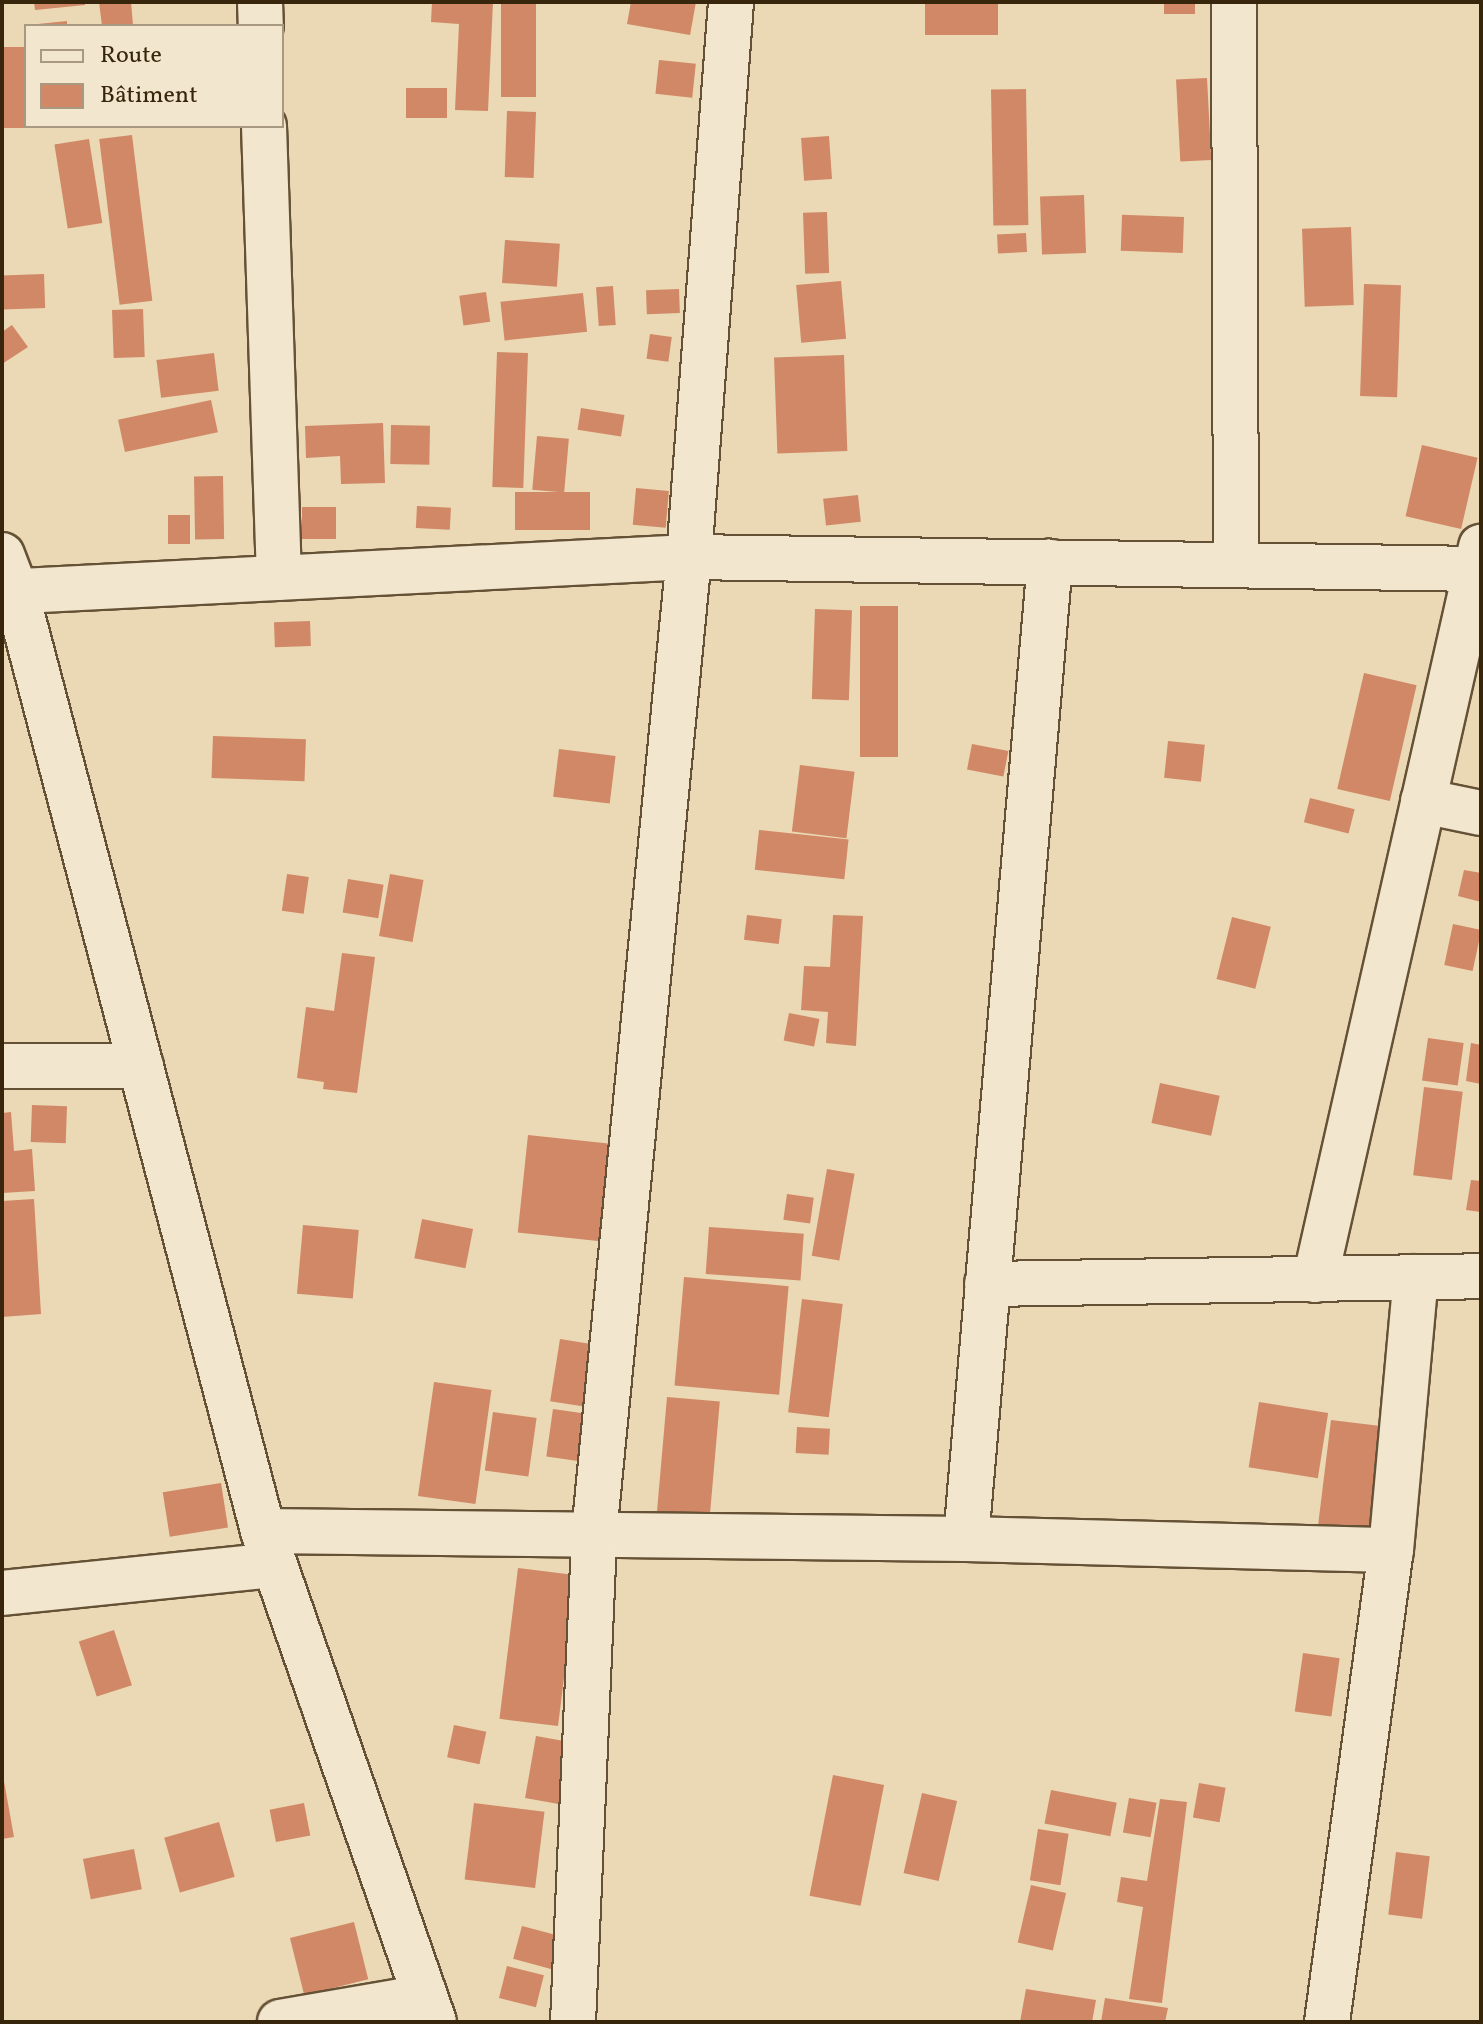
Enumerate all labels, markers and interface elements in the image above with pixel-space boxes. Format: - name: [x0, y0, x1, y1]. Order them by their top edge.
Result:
- legend: [24, 24, 284, 128]
- text: Route: [100, 39, 162, 73]
- text: Bâtiment: [100, 79, 198, 113]

